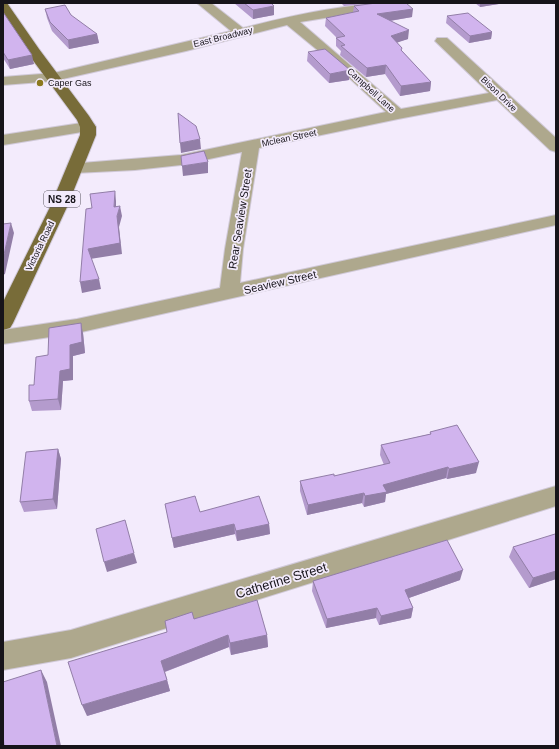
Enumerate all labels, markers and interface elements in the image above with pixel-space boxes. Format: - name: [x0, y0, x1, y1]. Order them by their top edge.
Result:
- street label: East Broadway: [192, 25, 254, 49]
- street label: Campbell Lane: [345, 66, 397, 114]
- street label: Bison Drive: [479, 74, 519, 114]
- marker: Caper Gas: [35, 78, 45, 88]
- place label: Caper Gas: [48, 78, 92, 88]
- street label: Mclean Street: [261, 127, 318, 149]
- street label: Rear Seaview Street: [226, 168, 254, 270]
- road number: NS 28: [44, 191, 80, 207]
- street label: Victoria Road: [24, 220, 56, 272]
- street label: Seaview Street: [243, 268, 317, 296]
- street label: Catherine Street: [234, 559, 329, 601]

